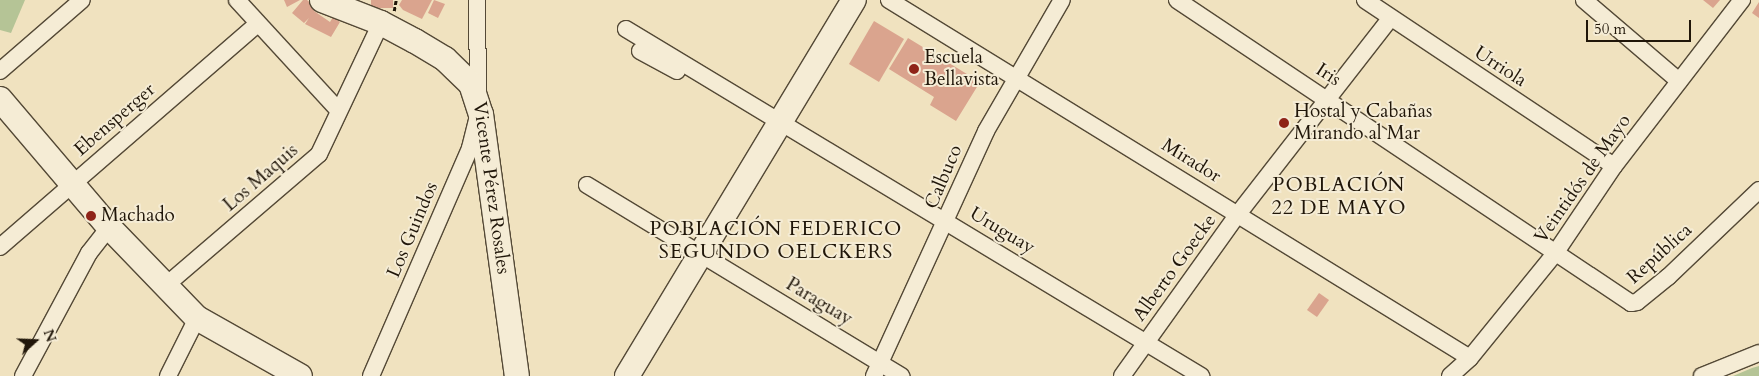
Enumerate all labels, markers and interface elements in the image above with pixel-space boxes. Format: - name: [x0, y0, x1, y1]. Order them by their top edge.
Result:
- scale bar: [1589, 10, 1694, 42]
- text: 50 m: [1594, 19, 1626, 39]
- street label: Urriola: [1469, 42, 1531, 92]
- place label: Escuela Bellavista: [924, 47, 999, 91]
- street label: Iris: [1311, 59, 1345, 91]
- marker: Escuela Bellavista: [908, 63, 920, 75]
- street label: Ebensperger: [70, 79, 160, 161]
- street label: Vicente Pérez Rosales: [468, 100, 514, 276]
- place label: Hostal y Cabañas Mirando al Mar: [1294, 101, 1432, 145]
- street label: Veintidós de Mayo: [1530, 110, 1636, 248]
- marker: Hostal y Cabañas Mirando al Mar: [1278, 117, 1290, 129]
- street label: Mirador: [1157, 134, 1225, 188]
- street label: Los Maquis: [219, 139, 303, 217]
- street label: Calbuco: [920, 142, 968, 212]
- district label: POBLACIÓN 22 DE MAYO: [1270, 173, 1408, 220]
- street label: Los Guindos: [383, 179, 443, 281]
- street label: Uruguay: [965, 203, 1039, 259]
- place label: Machado: [101, 205, 175, 227]
- marker: Machado: [85, 210, 97, 222]
- street label: Alberto Goecke: [1128, 210, 1222, 326]
- district label: POBLACIÓN FEDERICO SEGUNDO OELCKERS: [647, 217, 905, 264]
- street label: República: [1623, 219, 1697, 289]
- street label: Paraguay: [781, 273, 857, 331]
- north arrow: [10, 316, 60, 366]
- text: N: [39, 327, 61, 345]

